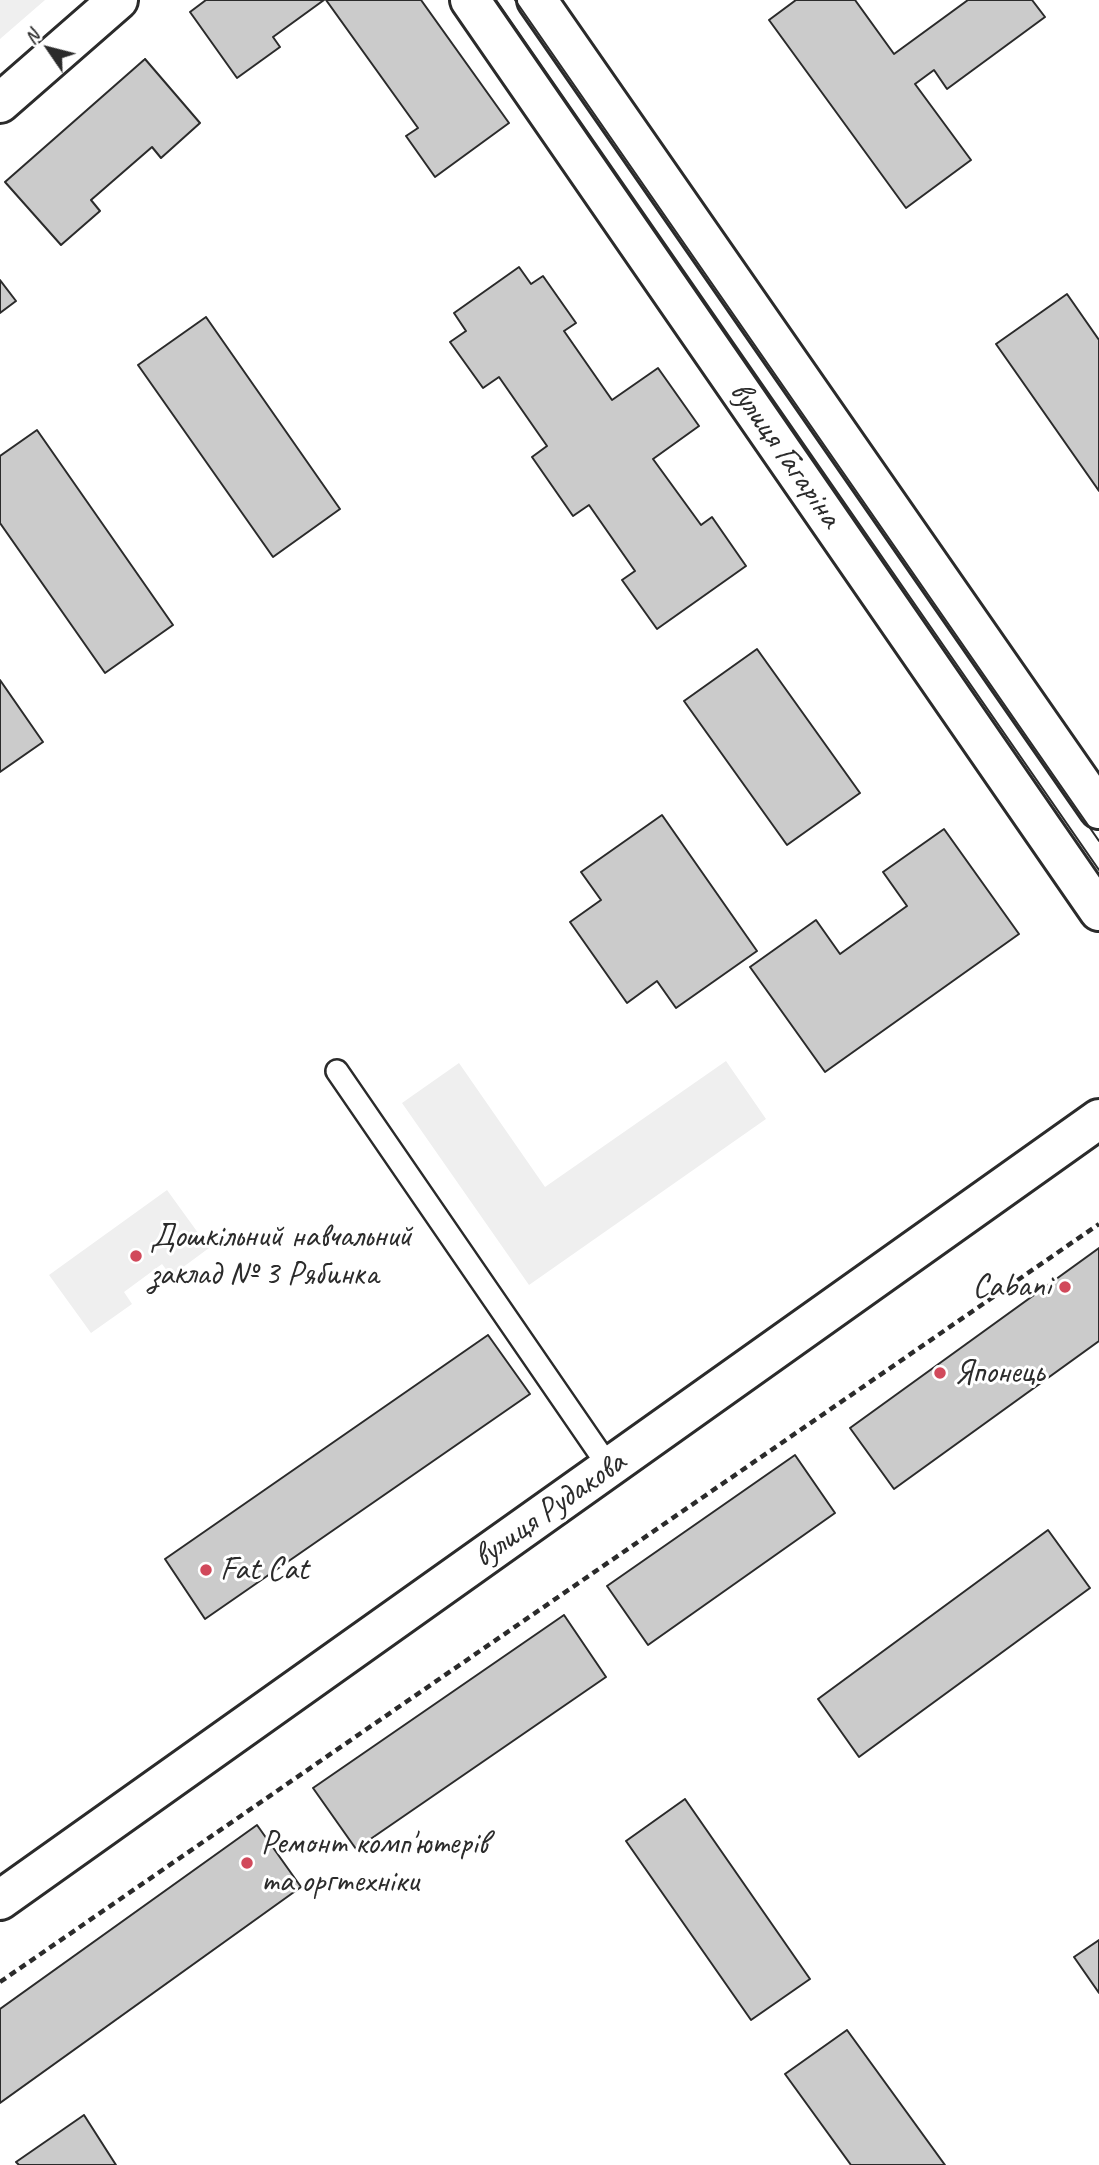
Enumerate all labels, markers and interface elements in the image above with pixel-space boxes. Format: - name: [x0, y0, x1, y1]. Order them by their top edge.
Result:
- north arrow: [14, 14, 84, 84]
- text: N: [19, 25, 45, 49]
- street label: вулиця Гагаріна: [720, 374, 850, 536]
- place label: Дошкільний навчальний заклад № 3 Рябинка: [150, 1217, 412, 1295]
- marker: Дошкільний навчальний заклад № 3 Рябинка: [128, 1248, 144, 1264]
- place label: Cabani: [972, 1267, 1051, 1307]
- marker: Cabani: [1057, 1279, 1073, 1295]
- place label: Японець: [954, 1353, 1045, 1393]
- marker: Японець: [932, 1365, 948, 1381]
- street label: вулиця Рудакова: [466, 1443, 634, 1577]
- place label: Fat Cat: [220, 1550, 308, 1590]
- marker: Fat Cat: [198, 1562, 214, 1578]
- place label: Ремонт комп'ютерів та оргтехніки: [261, 1824, 488, 1902]
- marker: Ремонт комп'ютерів та оргтехніки: [239, 1855, 255, 1871]

